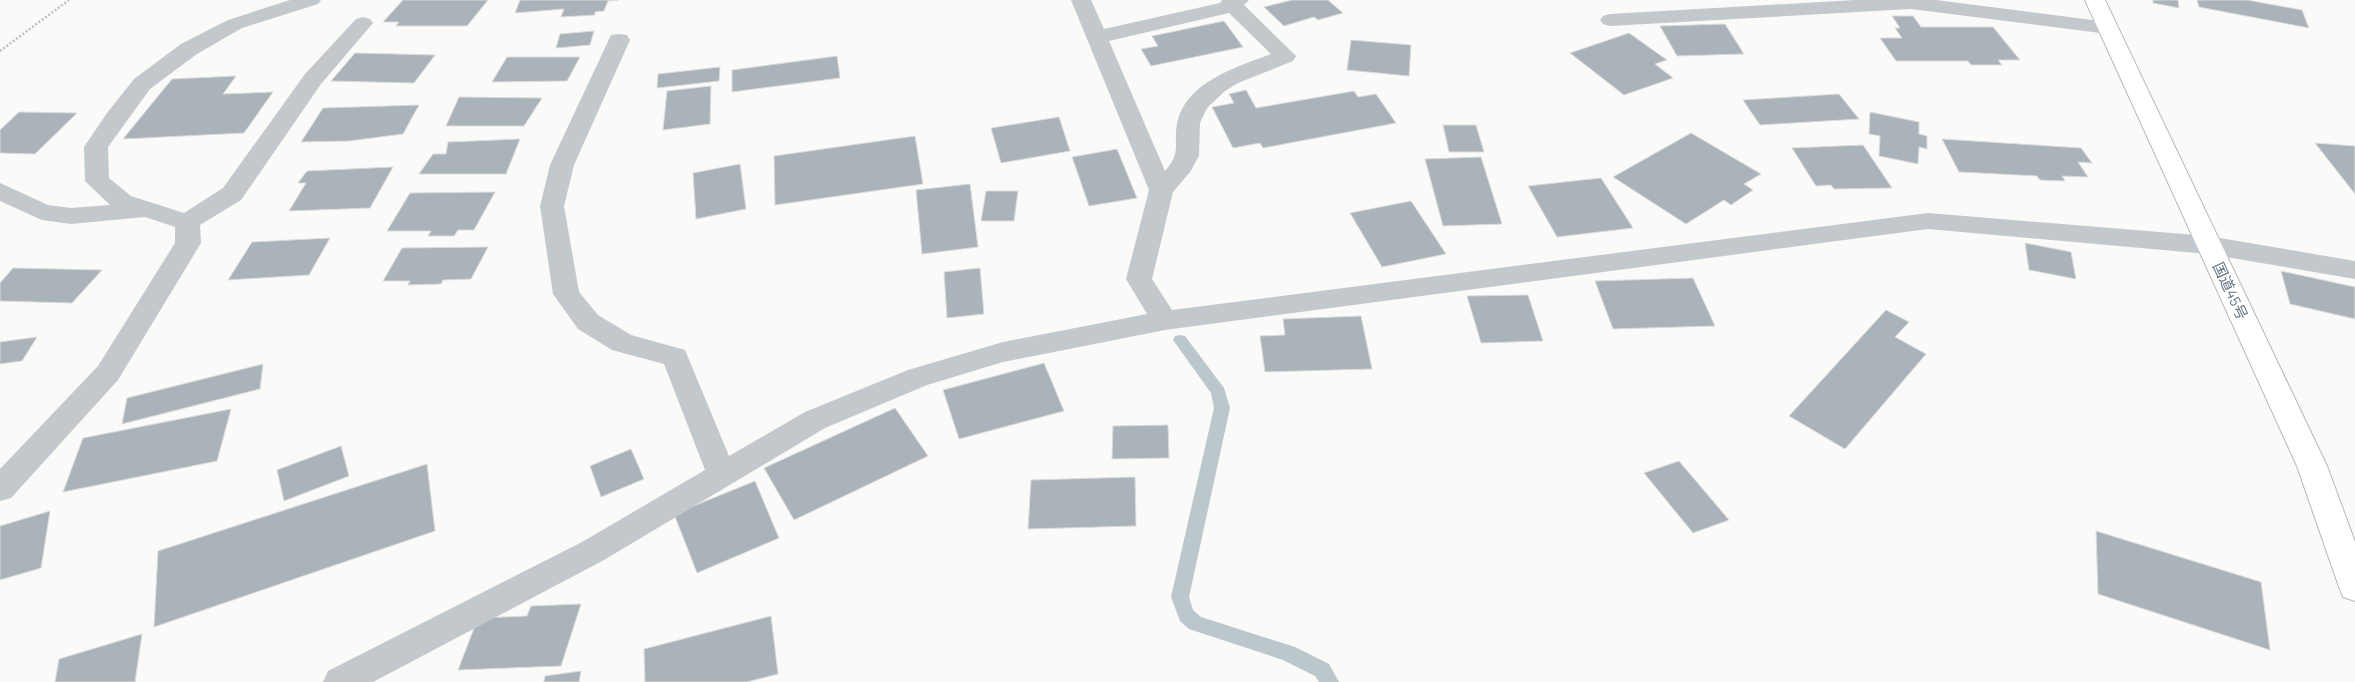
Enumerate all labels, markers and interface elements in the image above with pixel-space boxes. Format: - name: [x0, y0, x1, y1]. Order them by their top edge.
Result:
- street label: 国道45号: [2210, 259, 2252, 322]

